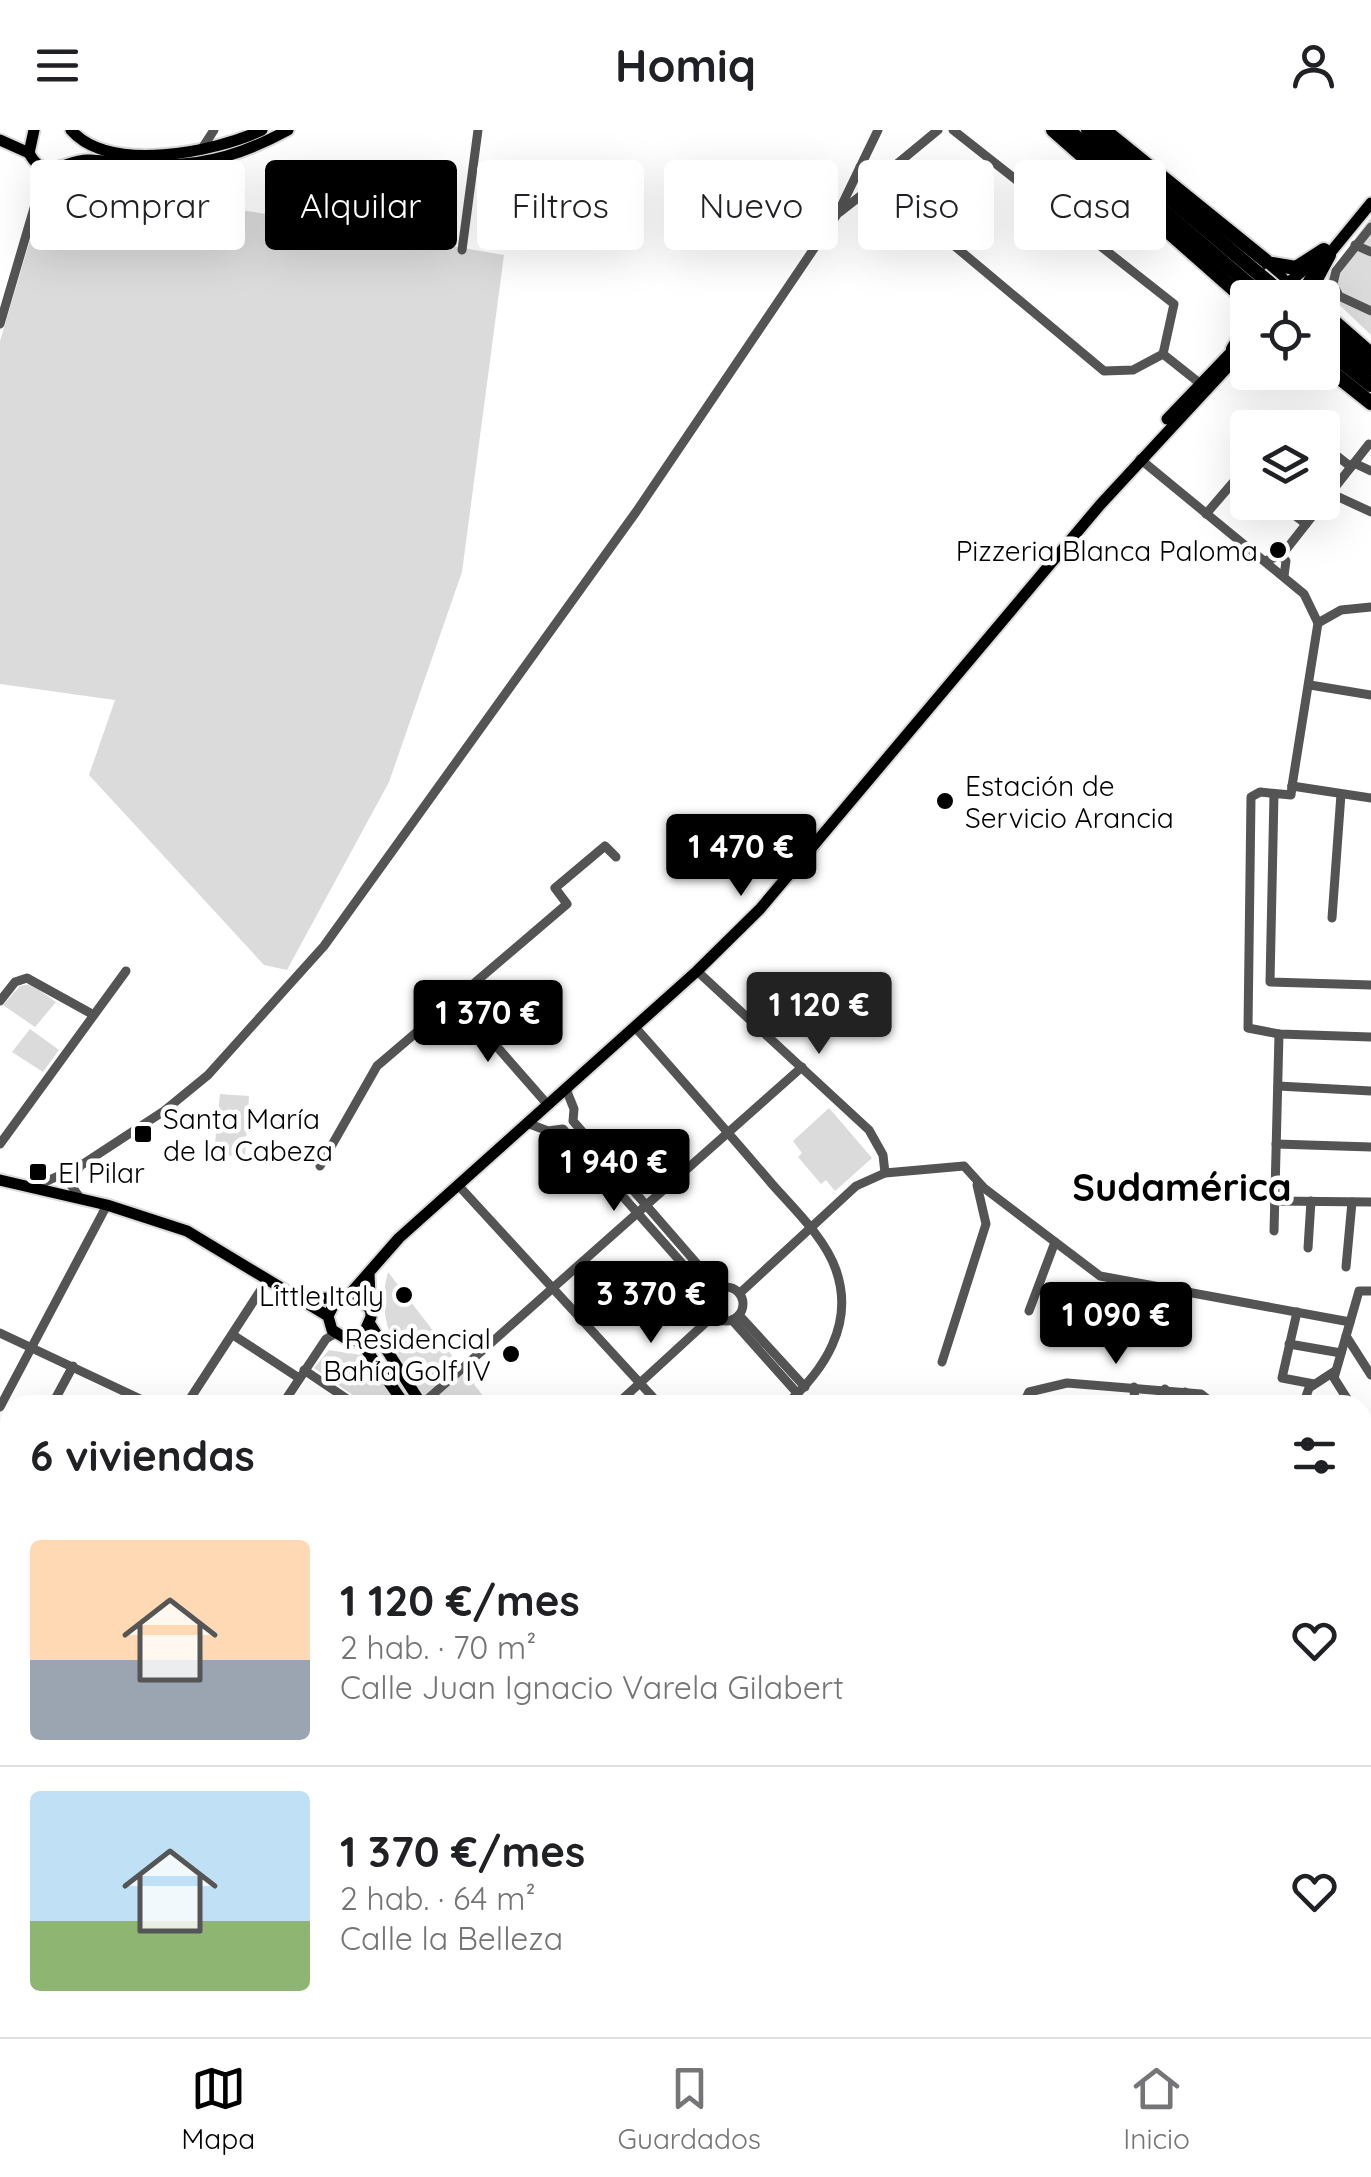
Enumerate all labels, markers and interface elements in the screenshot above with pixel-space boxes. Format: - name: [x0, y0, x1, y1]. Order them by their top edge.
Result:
- text: Homiq: [615, 37, 756, 93]
- icon: menu: [30, 38, 85, 93]
- icon: person: [1286, 38, 1341, 93]
- chip: Comprar: [30, 160, 245, 250]
- chip: Alquilar: [265, 160, 457, 250]
- chip: Filtros: [477, 160, 644, 250]
- chip: Nuevo: [664, 160, 838, 250]
- chip: Piso: [858, 160, 994, 250]
- chip: Casa: [1014, 160, 1166, 250]
- map controls: [1230, 280, 1340, 520]
- button: locate: [1230, 280, 1340, 390]
- button: layers: [1230, 410, 1340, 520]
- place label: Pizzeria Blanca Paloma: [956, 533, 1258, 568]
- marker: Pizzeria Blanca Paloma: [1267, 539, 1289, 561]
- place label: Estación de Servicio Arancia: [965, 768, 1174, 835]
- marker: Estación de Servicio Arancia: [934, 790, 956, 812]
- pin: 1 470 €: [649, 814, 833, 899]
- text: 1 470 €: [688, 826, 794, 866]
- pin: 1 120 €: [727, 972, 911, 1057]
- pin: 1 370 €: [396, 980, 580, 1065]
- text: 1 120 €: [769, 984, 869, 1024]
- text: 1 370 €: [436, 992, 540, 1032]
- place label: Santa María de la Cabeza: [163, 1101, 333, 1168]
- marker: Santa María de la Cabeza: [132, 1123, 154, 1145]
- pin: 1 940 €: [522, 1129, 706, 1214]
- text: 1 940 €: [560, 1141, 668, 1181]
- place label: El Pilar: [58, 1155, 145, 1190]
- marker: El Pilar: [27, 1161, 49, 1183]
- district label: Sudamérica: [1072, 1163, 1292, 1211]
- pin: 3 370 €: [559, 1261, 743, 1346]
- text: 3 370 €: [596, 1273, 706, 1313]
- place label: Little Italy: [259, 1278, 384, 1313]
- pin: 1 090 €: [1024, 1282, 1208, 1367]
- marker: Little Italy: [393, 1284, 415, 1306]
- text: 1 090 €: [1062, 1294, 1170, 1334]
- place label: Residencial Bahía Golf IV: [323, 1321, 491, 1388]
- marker: Residencial Bahía Golf IV: [500, 1343, 522, 1365]
- icon: filters: [1287, 1428, 1342, 1483]
- text: 6 viviendas: [30, 1429, 255, 1482]
- text: 1 120 €/mes: [340, 1574, 580, 1627]
- icon: home: [110, 1580, 230, 1700]
- icon: heart: [1287, 1613, 1342, 1668]
- text: 2 hab. · 70 m²: [340, 1627, 536, 1667]
- text: Calle Juan Ignacio Varela Gilabert: [340, 1667, 844, 1707]
- text: 1 370 €/mes: [340, 1825, 585, 1878]
- icon: home: [110, 1831, 230, 1951]
- icon: heart: [1287, 1864, 1342, 1919]
- text: 2 hab. · 64 m²: [340, 1878, 536, 1918]
- text: Calle la Belleza: [340, 1918, 563, 1958]
- tab: Mapa: [181, 2061, 255, 2156]
- tab: Guardados: [617, 2061, 761, 2156]
- tab: Inicio: [1123, 2061, 1190, 2156]

